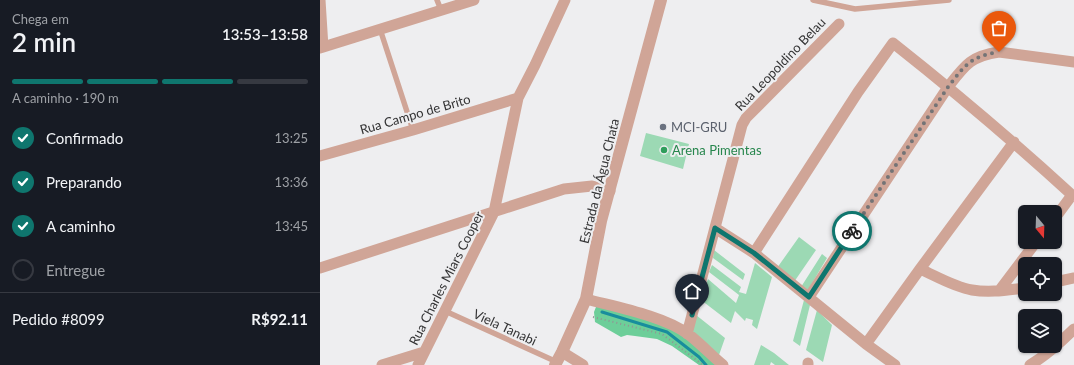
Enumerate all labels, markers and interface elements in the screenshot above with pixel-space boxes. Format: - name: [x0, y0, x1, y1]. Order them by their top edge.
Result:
- text: Chega em: [12, 11, 69, 27]
- pin: [982, 11, 1016, 52]
- street label: Rua Leopoldino Belau: [731, 14, 829, 114]
- icon: bag: [988, 17, 1010, 39]
- text: 13:53–13:58: [222, 25, 308, 43]
- text: 2 min: [12, 26, 76, 58]
- text: A caminho · 190 m: [12, 90, 119, 106]
- street label: Rua Campo de Brito: [358, 91, 472, 137]
- street label: Estrada da Água Chata: [576, 117, 622, 245]
- place label: MCI-GRU: [671, 119, 727, 135]
- marker: MCI-GRU: [658, 122, 668, 132]
- icon: check: [12, 127, 34, 149]
- text: Confirmado: [46, 129, 123, 147]
- text: 13:25: [275, 130, 308, 146]
- place label: Arena Pimentas: [672, 142, 762, 158]
- marker: Arena Pimentas: [659, 145, 669, 155]
- icon: check: [12, 171, 34, 193]
- text: Preparando: [46, 173, 122, 191]
- text: 13:36: [275, 174, 308, 190]
- north arrow: [1018, 205, 1062, 249]
- map controls: [1018, 205, 1062, 353]
- street label: Rua Charles Miars Cooper: [405, 208, 487, 348]
- courier: [832, 211, 872, 251]
- icon: check: [12, 215, 34, 237]
- text: A caminho: [46, 217, 115, 235]
- text: 13:45: [275, 218, 308, 234]
- icon: bike: [841, 220, 863, 242]
- button: locate: [1018, 257, 1062, 301]
- text: Entregue: [46, 261, 105, 279]
- pin: [675, 274, 709, 315]
- icon: home: [681, 280, 703, 302]
- street label: Viela Tanabi: [471, 305, 539, 349]
- button: layers: [1018, 309, 1062, 353]
- text: Pedido #8099: [12, 310, 105, 328]
- text: R$92.11: [251, 310, 308, 328]

